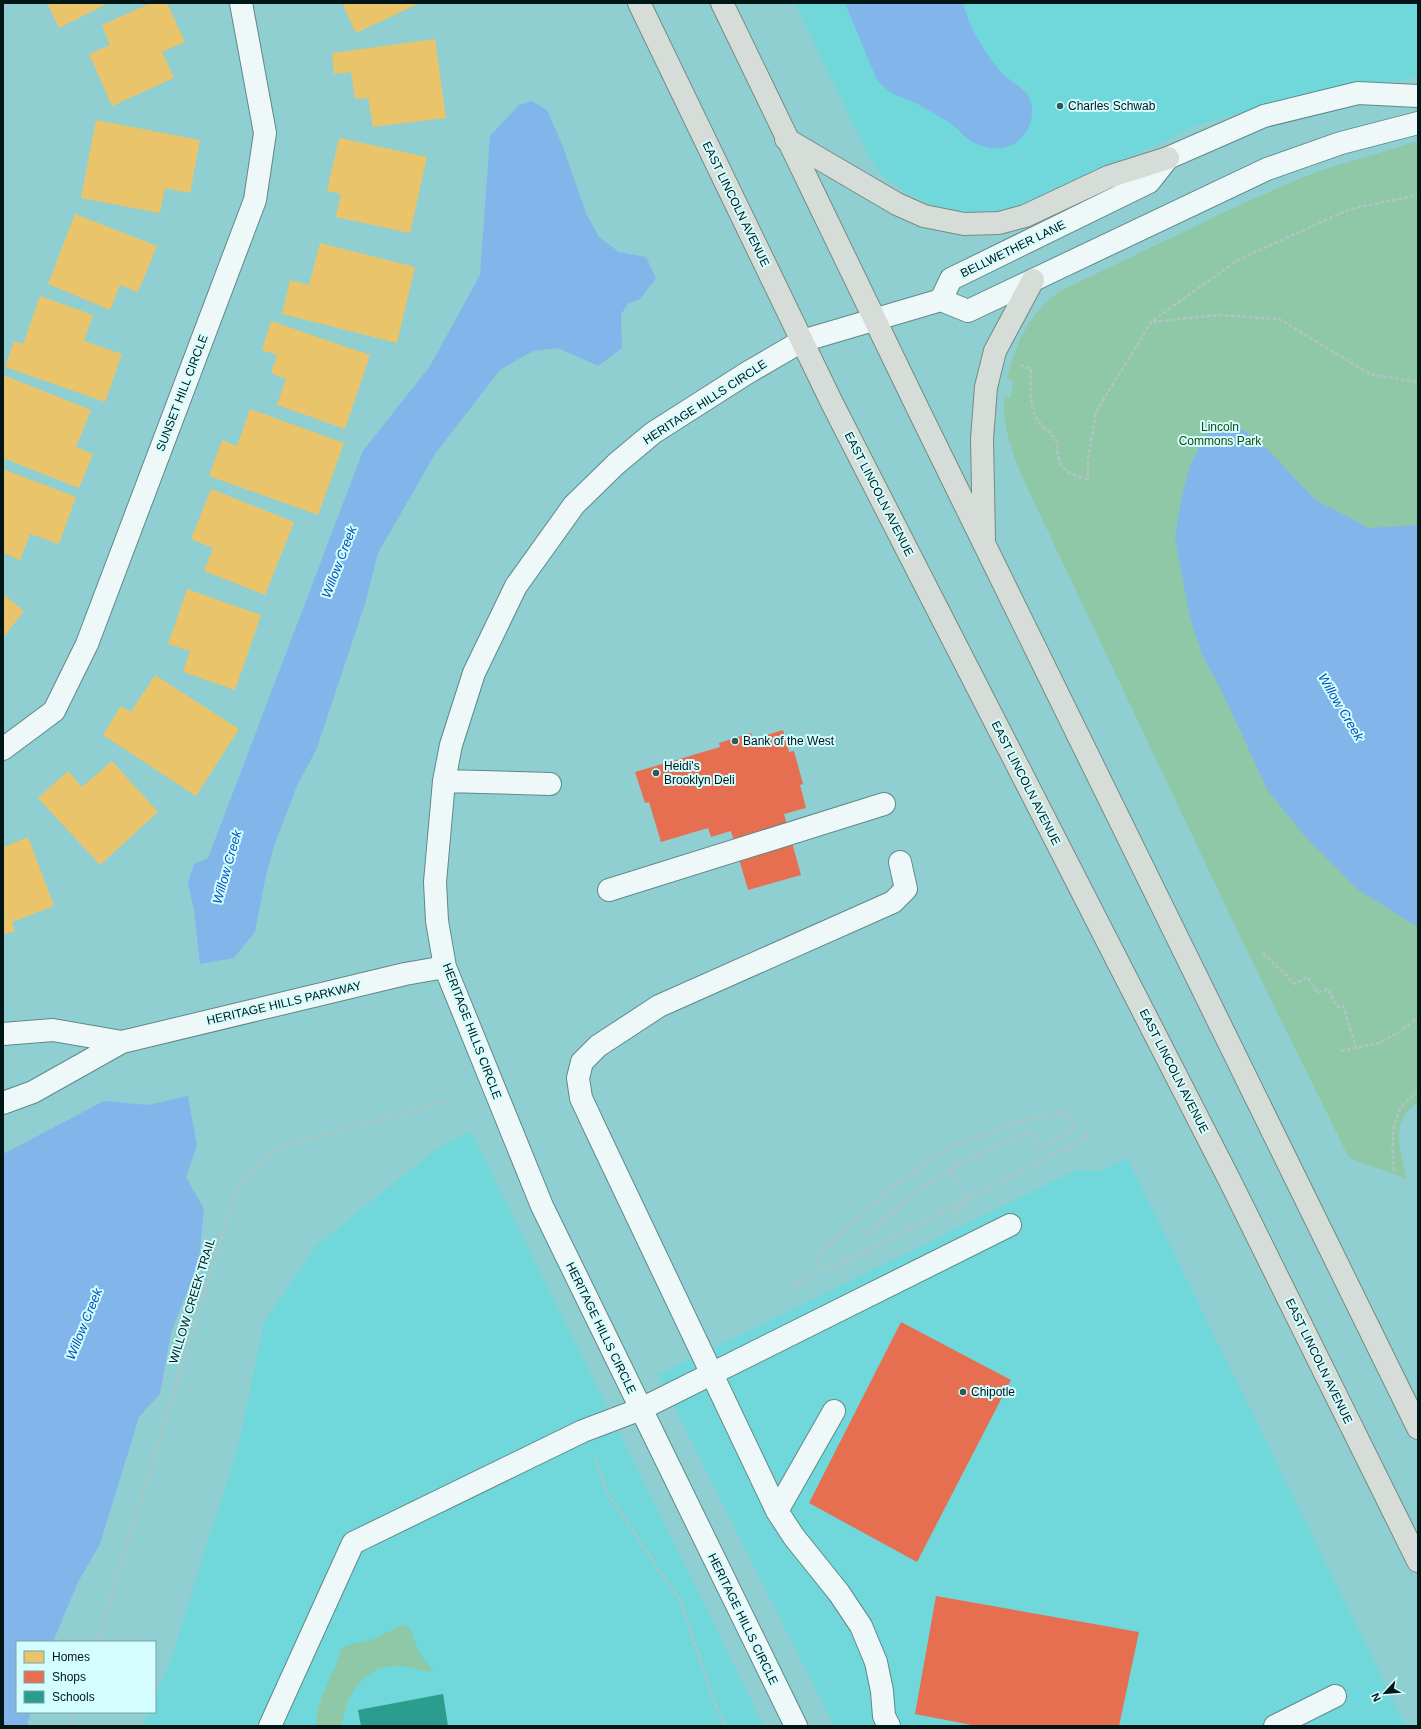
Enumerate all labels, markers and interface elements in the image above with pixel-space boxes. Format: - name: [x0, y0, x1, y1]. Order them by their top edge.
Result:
- place label: Charles Schwab: [1068, 99, 1156, 113]
- marker: Charles Schwab: [1055, 101, 1065, 111]
- street label: EAST LINCOLN AVENUE: [700, 139, 772, 269]
- street label: BELLWETHER LANE: [958, 217, 1068, 281]
- street label: SUNSET HILL CIRCLE: [153, 333, 211, 453]
- street label: HERITAGE HILLS CIRCLE: [641, 357, 769, 447]
- park label: Lincoln Commons Park: [1179, 420, 1262, 448]
- street label: EAST LINCOLN AVENUE: [842, 430, 916, 558]
- water label: Willow Creek: [318, 523, 360, 600]
- water label: Willow Creek: [1315, 671, 1368, 745]
- street label: EAST LINCOLN AVENUE: [989, 719, 1063, 847]
- place label: Bank of the West: [743, 734, 835, 748]
- marker: Bank of the West: [730, 736, 740, 746]
- place label: Heidi's Brooklyn Deli: [664, 759, 735, 787]
- marker: Heidi's Brooklyn Deli: [651, 768, 661, 778]
- water label: Willow Creek: [209, 827, 245, 905]
- street label: HERITAGE HILLS CIRCLE: [440, 961, 504, 1101]
- street label: HERITAGE HILLS PARKWAY: [205, 978, 363, 1028]
- street label: EAST LINCOLN AVENUE: [1137, 1007, 1211, 1135]
- street label: WILLOW CREEK TRAIL: [166, 1236, 218, 1365]
- street label: HERITAGE HILLS CIRCLE: [563, 1260, 639, 1396]
- water label: Willow Creek: [63, 1285, 106, 1362]
- street label: EAST LINCOLN AVENUE: [1283, 1296, 1355, 1426]
- place label: Chipotle: [971, 1385, 1015, 1399]
- marker: Chipotle: [958, 1387, 968, 1397]
- street label: HERITAGE HILLS CIRCLE: [705, 1551, 781, 1687]
- legend: [16, 1641, 156, 1713]
- text: Homes: [52, 1650, 90, 1664]
- text: Shops: [52, 1670, 86, 1684]
- north arrow: [1365, 1673, 1405, 1713]
- text: Schools: [52, 1690, 95, 1704]
- text: N: [1369, 1691, 1383, 1704]

